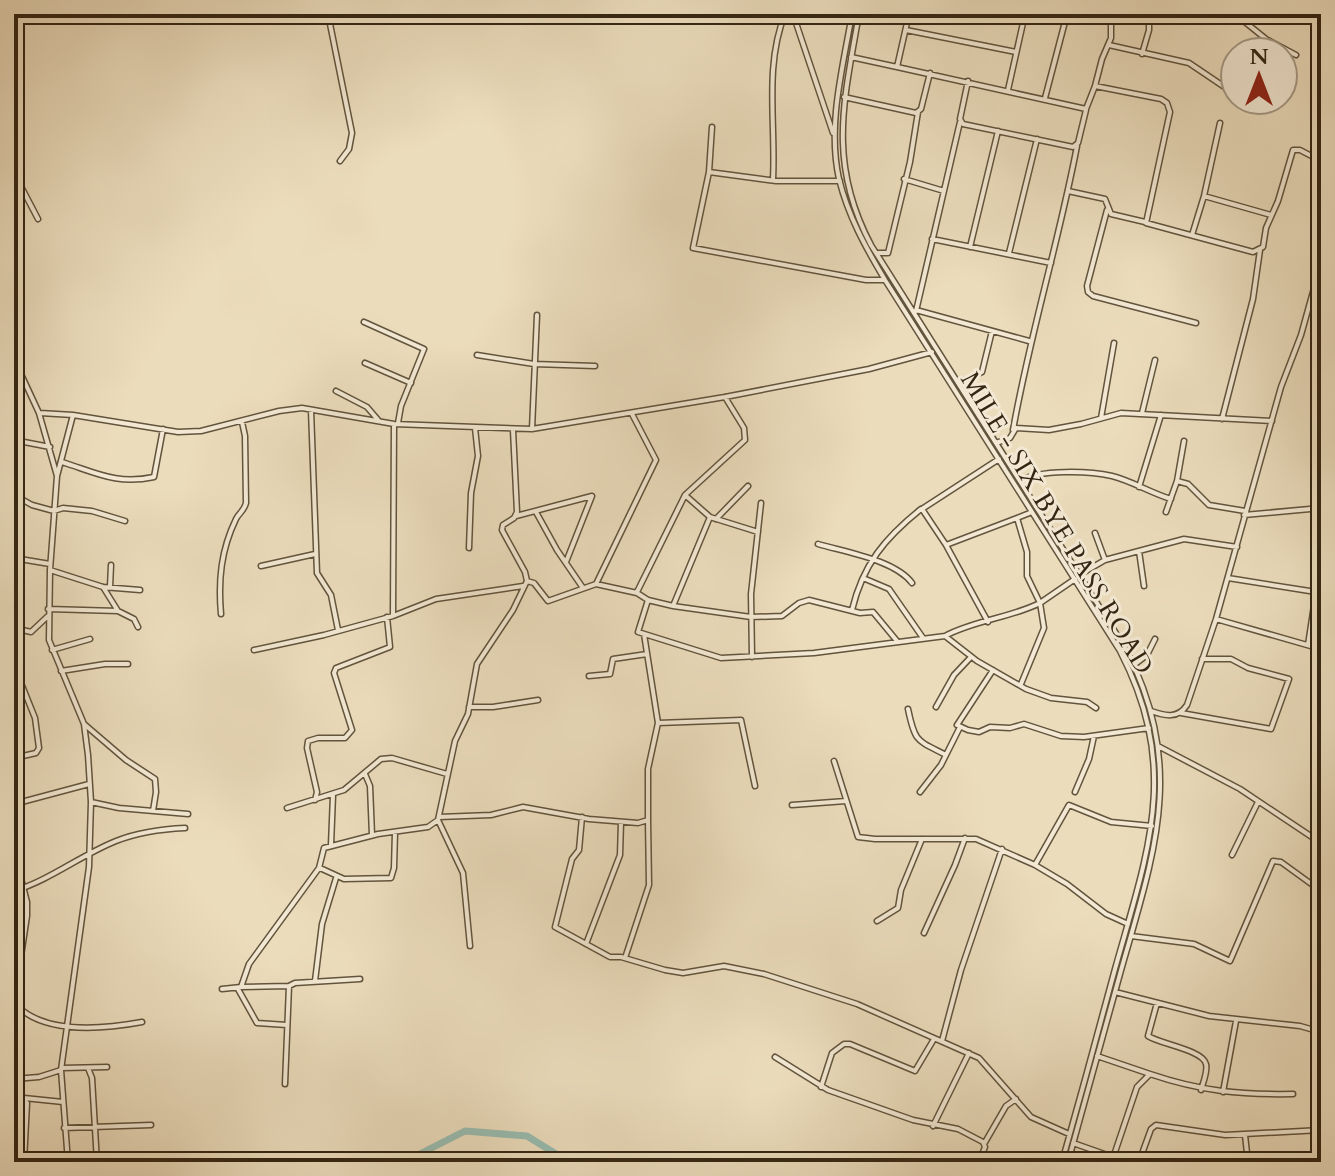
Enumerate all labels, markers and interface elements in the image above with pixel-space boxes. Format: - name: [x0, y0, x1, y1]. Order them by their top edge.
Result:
- north arrow: [1219, 36, 1299, 116]
- text: N: [1249, 42, 1269, 72]
- street label: MILE - SIX BYE PASS ROAD: [953, 365, 1161, 681]

